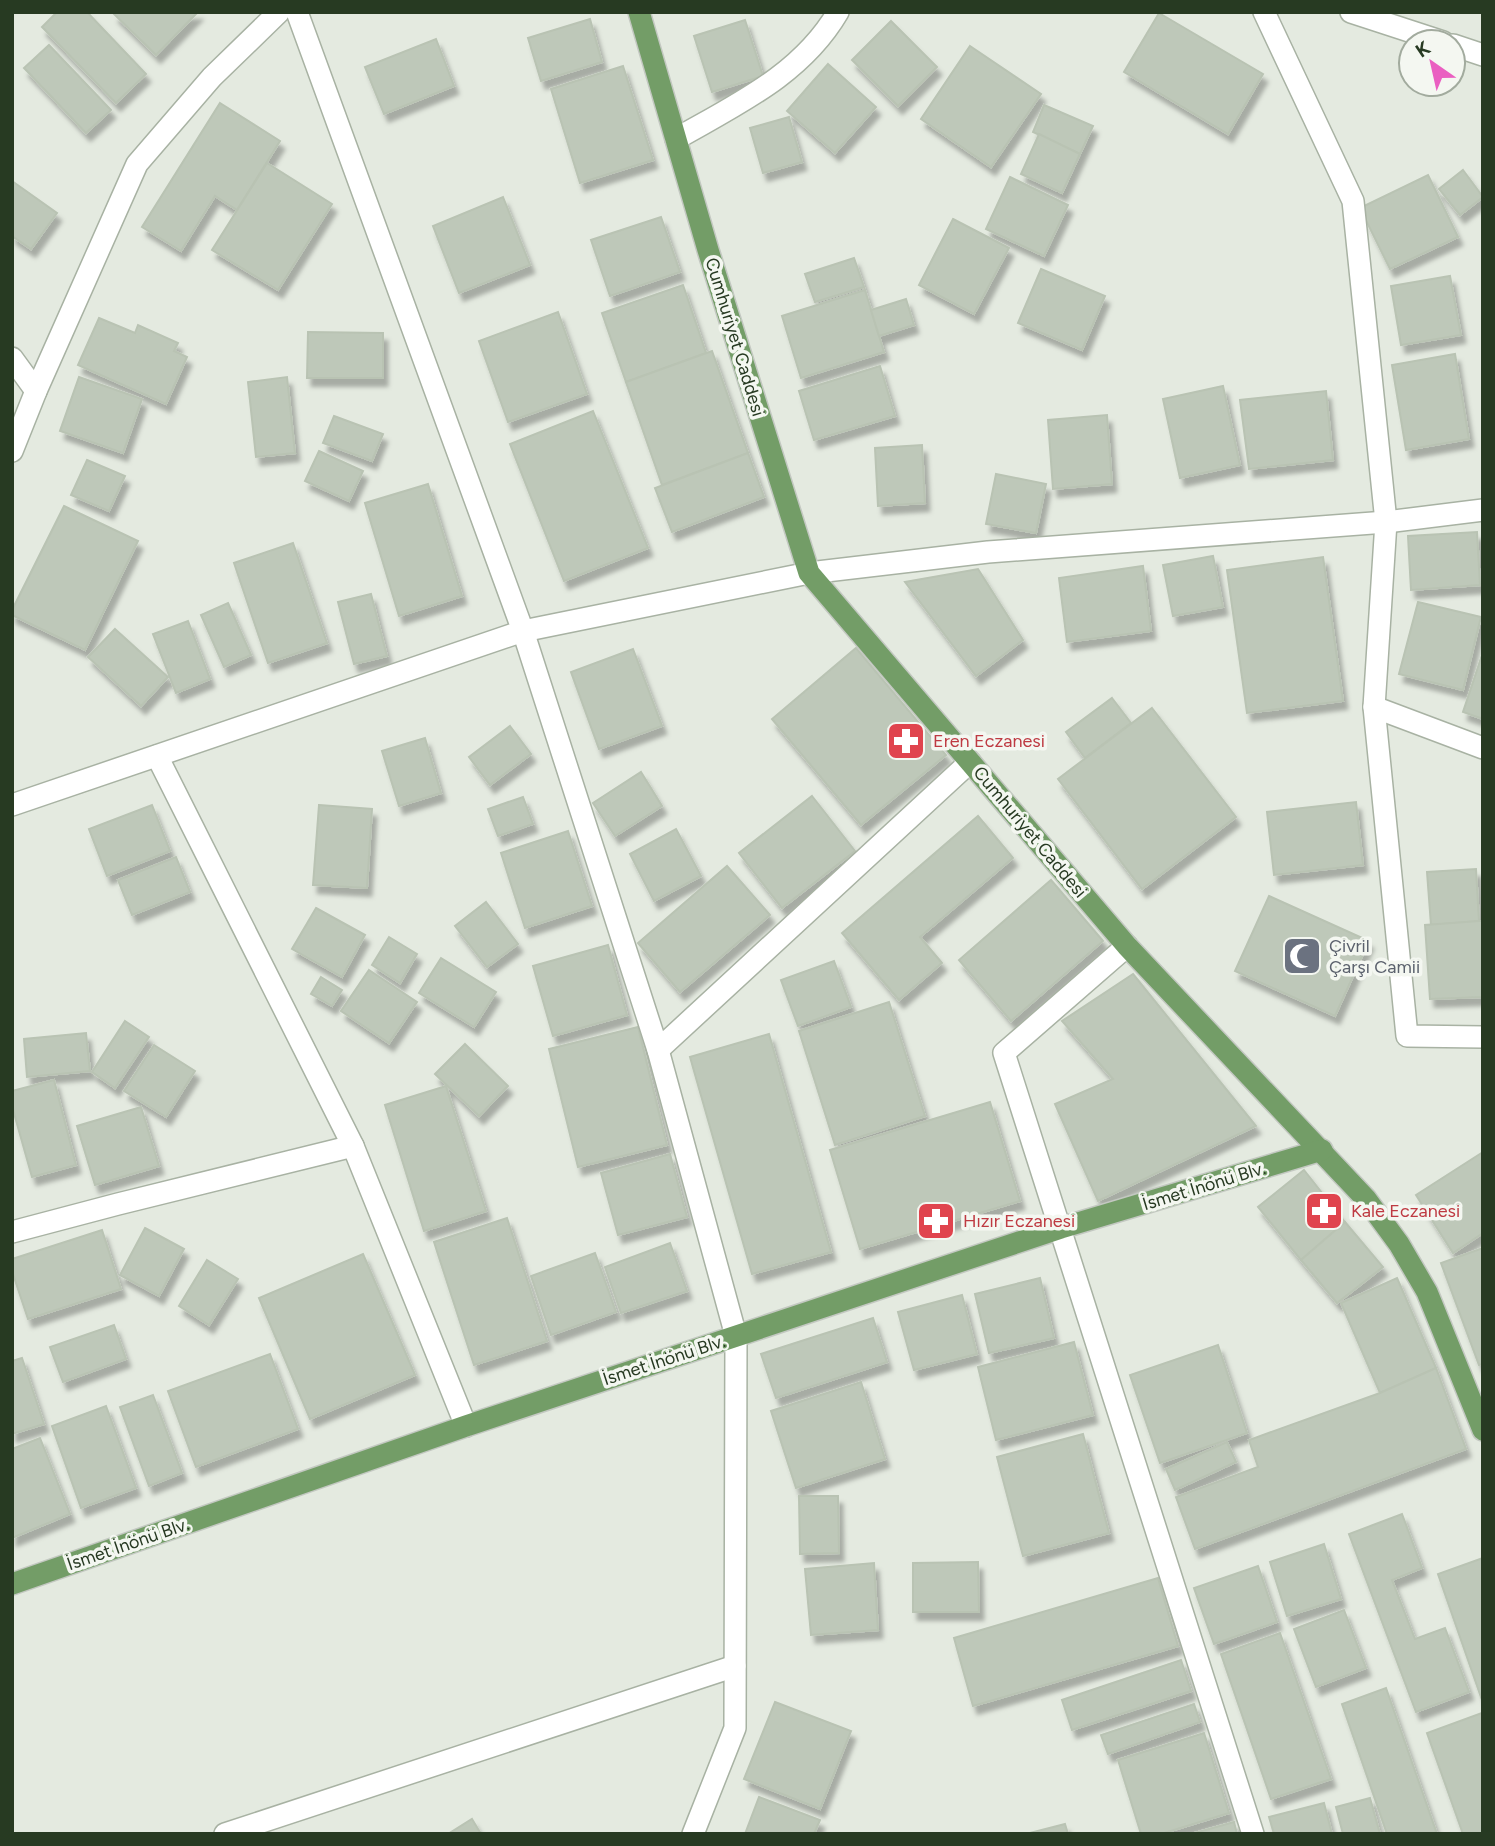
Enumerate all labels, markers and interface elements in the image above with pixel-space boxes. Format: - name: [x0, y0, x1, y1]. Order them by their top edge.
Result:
- north arrow: [1397, 28, 1467, 98]
- text: K: [1411, 36, 1435, 62]
- street label: Cumhuriyet Caddesi: [700, 255, 770, 419]
- pharmacy icon: Eren Eczanesi: [885, 720, 927, 762]
- place label: Eren Eczanesi: [933, 730, 1045, 752]
- street label: Cumhuriyet Caddesi: [969, 762, 1091, 902]
- mosque icon: Çivril Çarşı Camii: [1281, 935, 1323, 977]
- place label: Çivril Çarşı Camii: [1329, 935, 1420, 978]
- street label: İsmet İnönü Blv.: [1140, 1157, 1268, 1215]
- pharmacy icon: Kale Eczanesi: [1303, 1190, 1345, 1232]
- pharmacy icon: Hızır Eczanesi: [915, 1200, 957, 1242]
- place label: Kale Eczanesi: [1351, 1200, 1460, 1222]
- place label: Hızır Eczanesi: [963, 1210, 1075, 1232]
- street label: İsmet İnönü Blv.: [600, 1330, 728, 1390]
- street label: İsmet İnönü Blv.: [64, 1513, 192, 1575]

